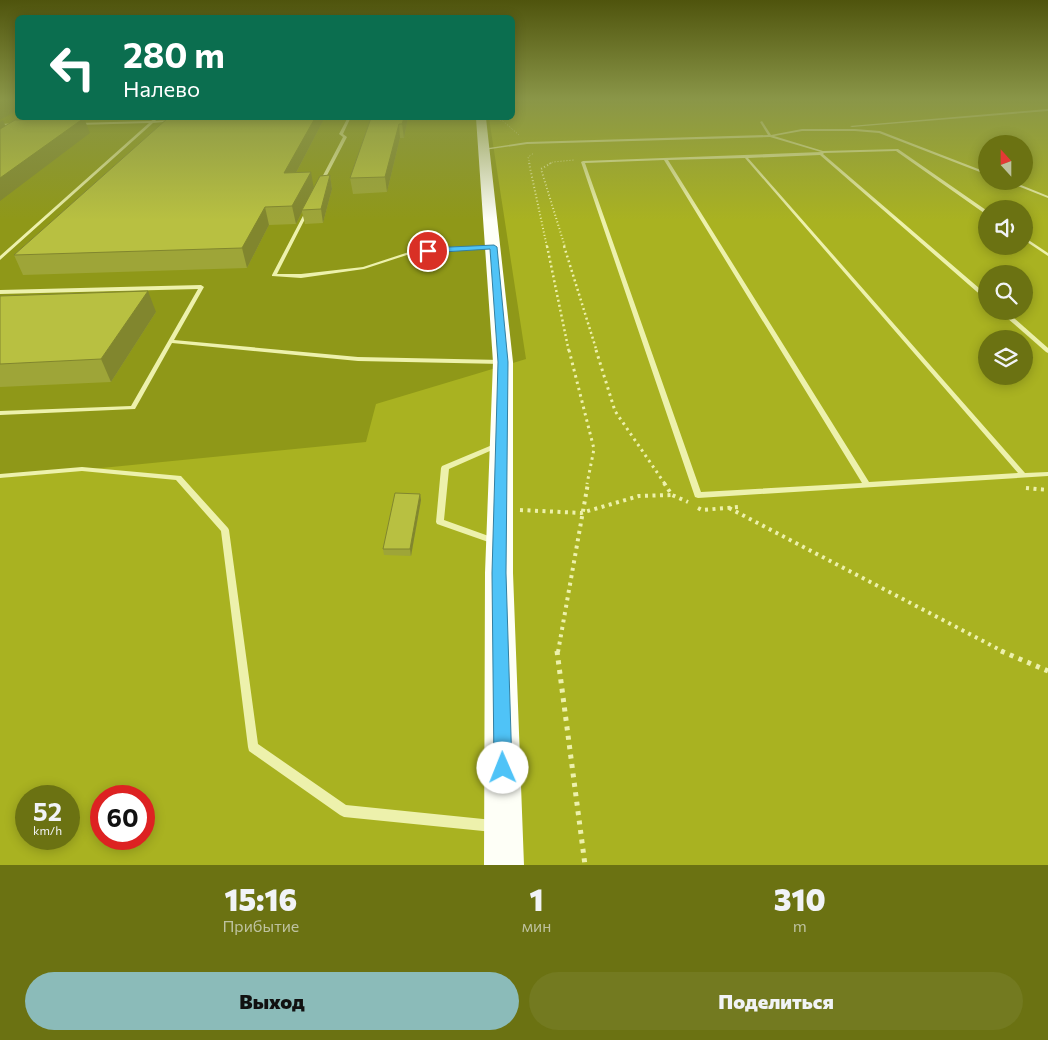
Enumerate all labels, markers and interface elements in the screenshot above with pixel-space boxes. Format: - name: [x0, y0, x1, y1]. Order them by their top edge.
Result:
- text: 280 m: [123, 32, 225, 75]
- icon: left: [40, 35, 105, 100]
- text: Налево: [123, 75, 200, 102]
- north arrow: [978, 135, 1032, 190]
- map controls: [978, 135, 1033, 385]
- button: sound: [978, 200, 1033, 255]
- pin: [407, 230, 449, 272]
- icon: arrive: [414, 237, 442, 265]
- button: search: [978, 265, 1033, 320]
- button: layers: [978, 330, 1033, 385]
- position arrow: [476, 741, 528, 793]
- speed limit sign: 60: [90, 785, 155, 850]
- text: 52: [33, 796, 62, 826]
- text: km/h: [33, 823, 62, 837]
- text: 15:16: [224, 880, 297, 917]
- text: 1: [530, 880, 544, 917]
- text: 310: [774, 880, 826, 917]
- text: Прибытие: [222, 916, 299, 935]
- text: мин: [522, 916, 551, 935]
- text: m: [793, 916, 807, 935]
- button: Выход: [25, 972, 519, 1030]
- button: Поделиться: [529, 972, 1023, 1030]

